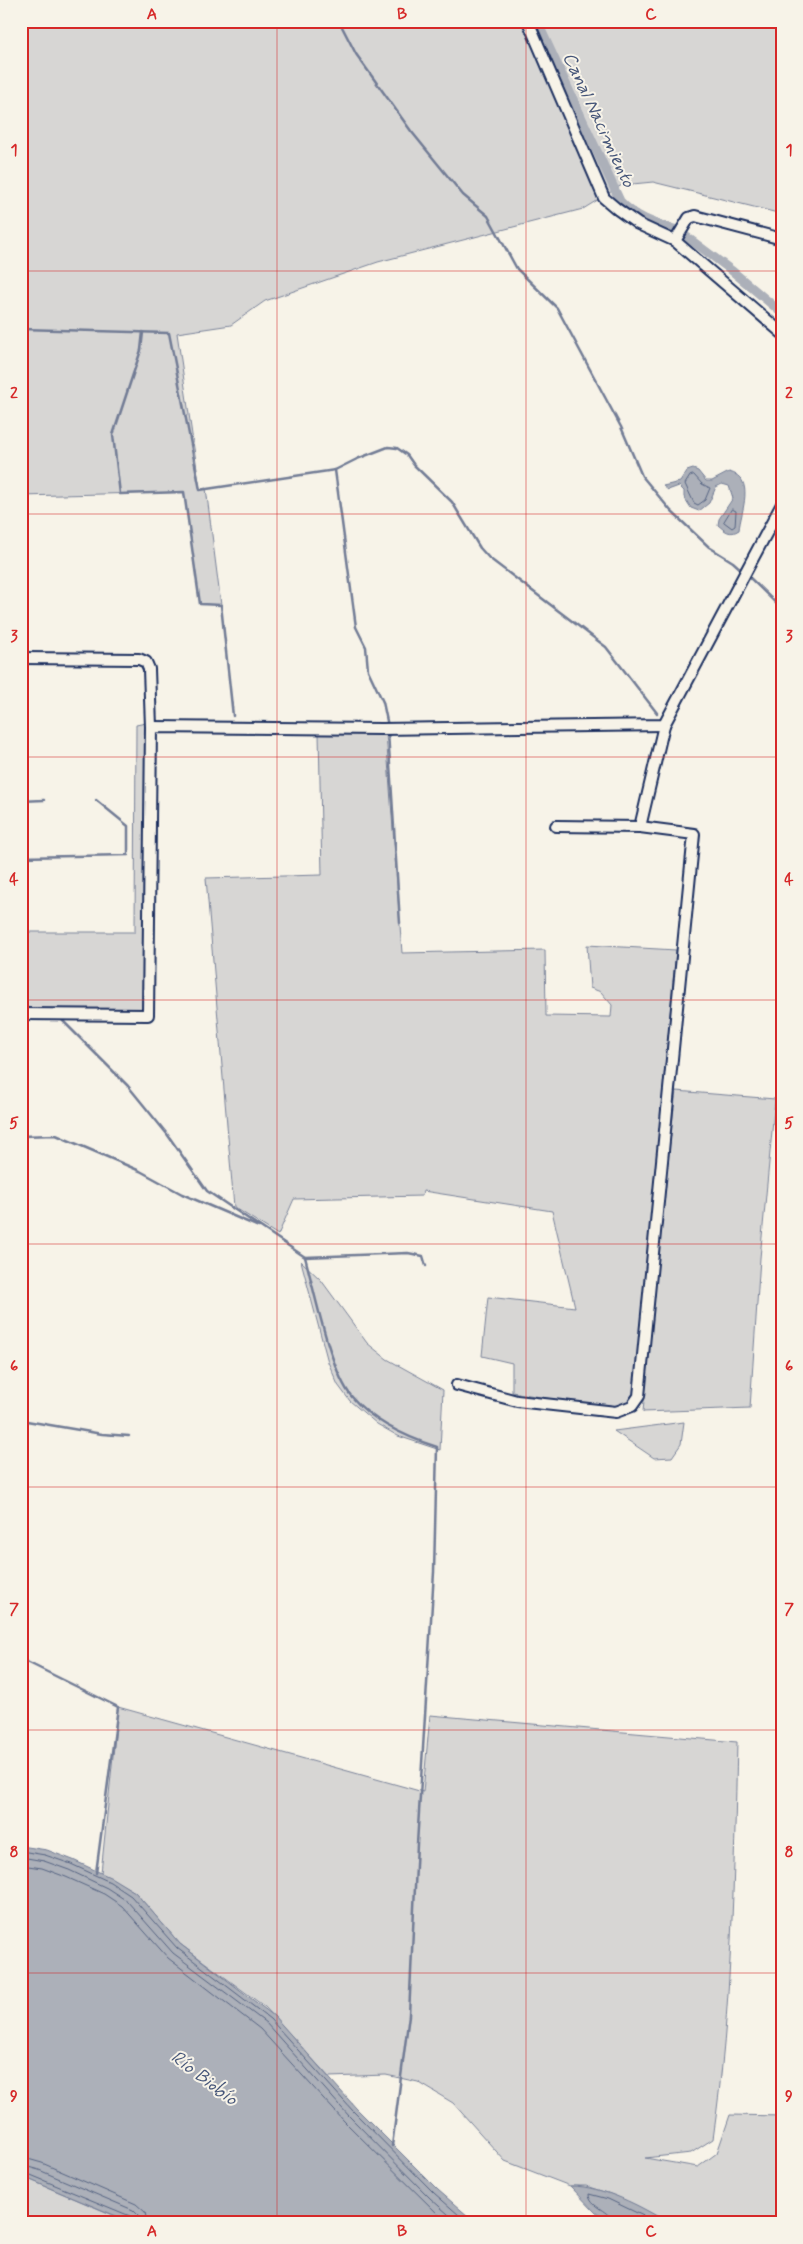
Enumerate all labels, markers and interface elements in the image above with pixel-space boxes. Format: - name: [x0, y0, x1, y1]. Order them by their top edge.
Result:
- text: A: [147, 4, 157, 25]
- text: B: [397, 4, 407, 25]
- text: C: [645, 4, 657, 25]
- water label: Canal Nacimiento: [556, 48, 641, 192]
- text: 1: [10, 140, 18, 161]
- text: 1: [785, 140, 793, 161]
- text: 2: [10, 383, 18, 404]
- text: 2: [785, 383, 793, 404]
- text: 3: [10, 626, 18, 647]
- text: 3: [785, 626, 793, 647]
- text: 4: [9, 869, 19, 890]
- text: 4: [784, 869, 794, 890]
- text: 5: [9, 1113, 19, 1134]
- text: 5: [784, 1113, 794, 1134]
- text: 6: [10, 1356, 18, 1377]
- text: 6: [785, 1356, 793, 1377]
- text: 7: [9, 1599, 19, 1620]
- text: 7: [784, 1599, 794, 1620]
- text: 8: [9, 1842, 19, 1863]
- text: 8: [784, 1842, 794, 1863]
- water label: Río Biobío: [166, 2045, 243, 2112]
- text: 9: [10, 2086, 18, 2107]
- text: 9: [785, 2086, 793, 2107]
- text: A: [147, 2221, 157, 2242]
- text: B: [397, 2221, 407, 2242]
- text: C: [645, 2221, 657, 2242]

